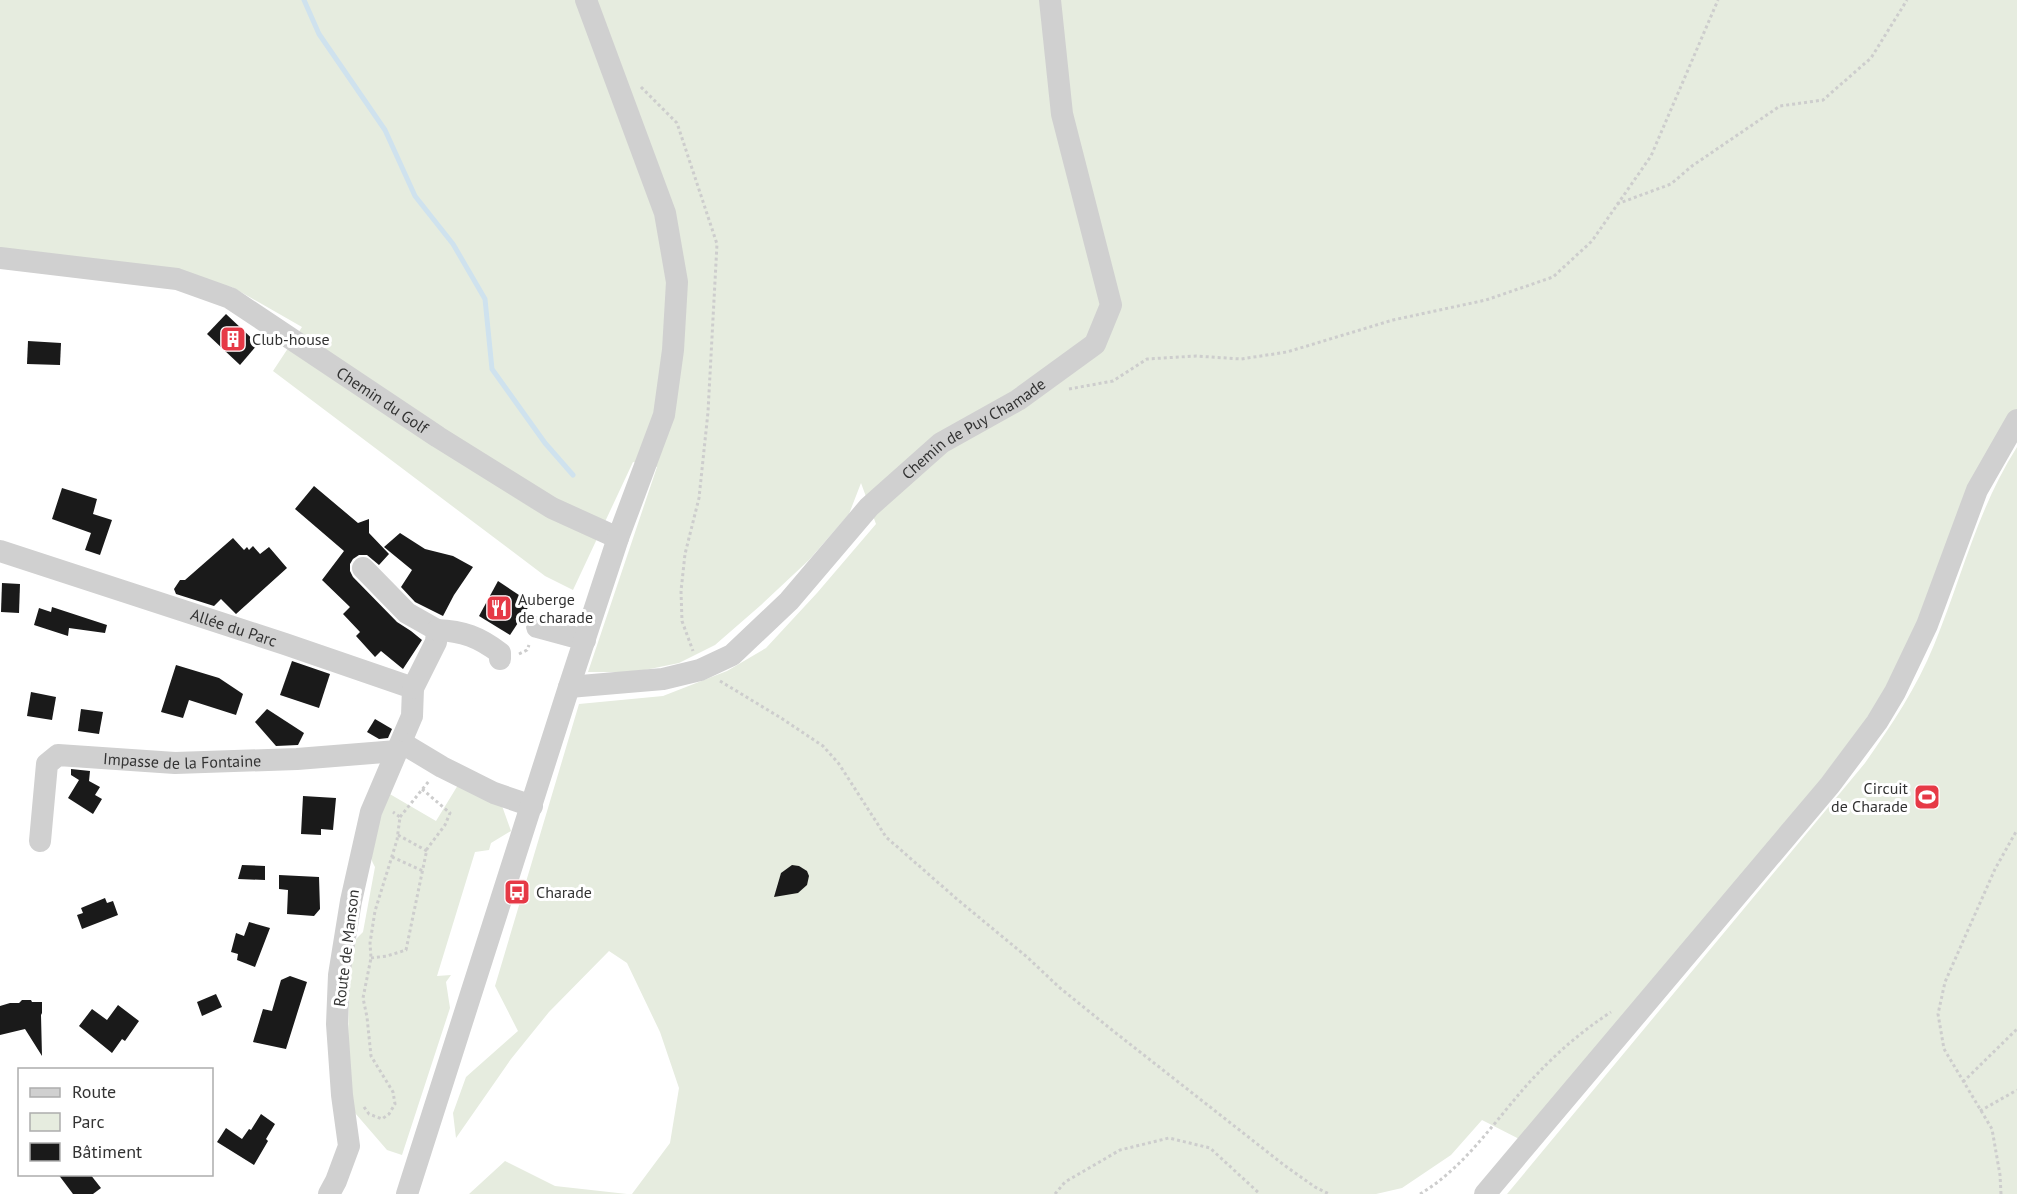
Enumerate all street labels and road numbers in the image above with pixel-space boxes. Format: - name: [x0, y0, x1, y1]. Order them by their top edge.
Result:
- street label: Chemin du Golf: [333, 362, 433, 438]
- street label: Chemin de Puy Chamade: [897, 373, 1049, 483]
- street label: Allée du Parc: [188, 604, 280, 651]
- street label: Impasse de la Fontaine: [103, 748, 262, 773]
- street label: Route de Manson: [329, 888, 363, 1008]

